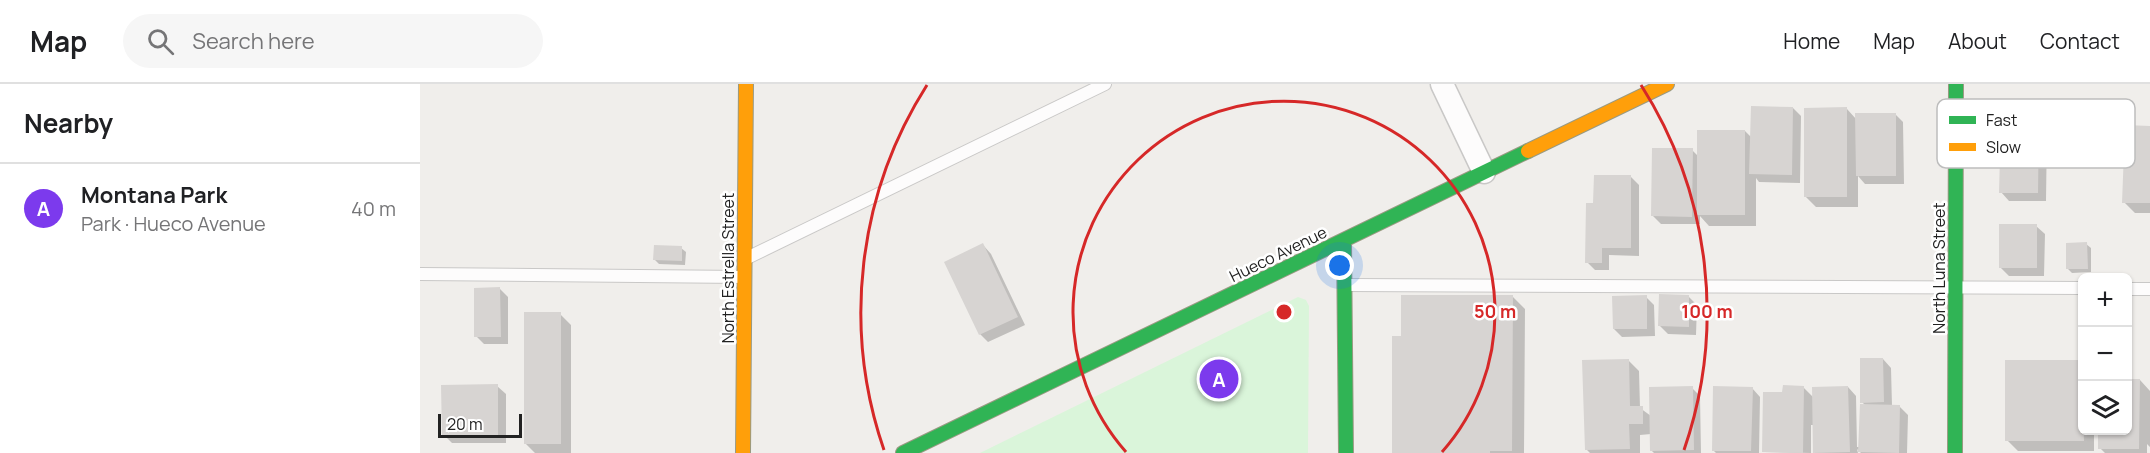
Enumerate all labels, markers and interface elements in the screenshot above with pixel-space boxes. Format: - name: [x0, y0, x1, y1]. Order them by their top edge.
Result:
- search box: [123, 14, 543, 68]
- text: Map: [30, 22, 87, 60]
- icon: search: [144, 25, 177, 58]
- text: Search here: [192, 26, 315, 56]
- text: Home: [1783, 27, 1840, 55]
- text: Map: [1873, 27, 1915, 55]
- text: About: [1948, 27, 2007, 55]
- text: Contact: [2040, 27, 2120, 55]
- legend: [1937, 99, 2135, 168]
- text: Nearby: [24, 105, 113, 141]
- text: Fast: [1986, 109, 2017, 131]
- text: Slow: [1986, 136, 2021, 158]
- text: Montana Park: [81, 180, 227, 210]
- street label: North Estrella Street: [717, 193, 739, 343]
- text: A: [37, 195, 50, 222]
- text: 40 m: [351, 195, 396, 222]
- street label: North Luna Street: [1928, 202, 1950, 334]
- text: Park · Hueco Avenue: [81, 210, 266, 237]
- street label: Hueco Avenue: [1226, 221, 1330, 287]
- your location: [1325, 251, 1354, 280]
- map controls: [2078, 273, 2132, 435]
- button: +: [2078, 273, 2132, 327]
- text: 50 m: [1474, 299, 1516, 323]
- text: 100 m: [1681, 299, 1733, 323]
- centre of rings: [1274, 302, 1294, 322]
- button: −: [2078, 327, 2132, 381]
- pin: A: [1200, 356, 1238, 402]
- button: layers: [2078, 381, 2132, 435]
- scale bar: [438, 411, 522, 438]
- text: 20 m: [447, 413, 483, 435]

